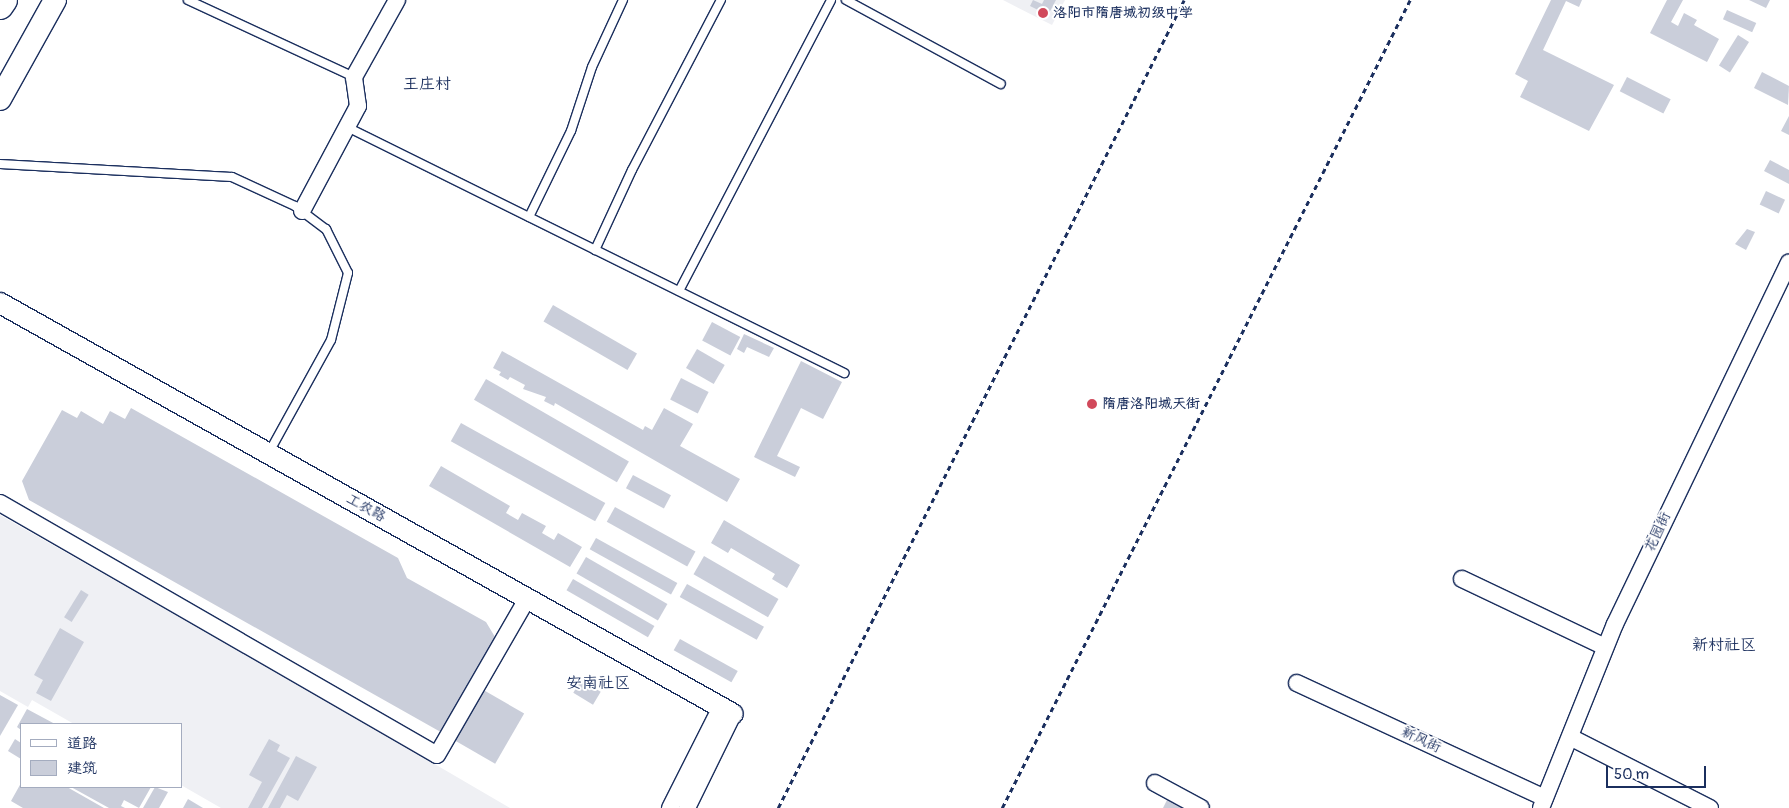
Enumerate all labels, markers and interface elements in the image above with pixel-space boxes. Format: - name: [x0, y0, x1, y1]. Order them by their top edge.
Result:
- place label: 洛阳市隋唐城初级中学: [1053, 5, 1193, 21]
- marker: 洛阳市隋唐城初级中学: [1037, 7, 1049, 19]
- district label: 王庄村: [403, 74, 451, 94]
- place label: 隋唐洛阳城天街: [1102, 396, 1200, 412]
- marker: 隋唐洛阳城天街: [1086, 398, 1098, 410]
- street label: 工农路: [344, 490, 388, 526]
- street label: 花园街: [1642, 509, 1674, 555]
- district label: 新村社区: [1692, 635, 1756, 655]
- district label: 安南社区: [566, 673, 630, 693]
- legend: [20, 723, 182, 788]
- street label: 新风街: [1398, 724, 1444, 756]
- text: 道路: [67, 734, 97, 753]
- scale bar: [1609, 756, 1709, 788]
- text: 建筑: [67, 759, 97, 778]
- text: 50 m: [1614, 765, 1649, 784]

